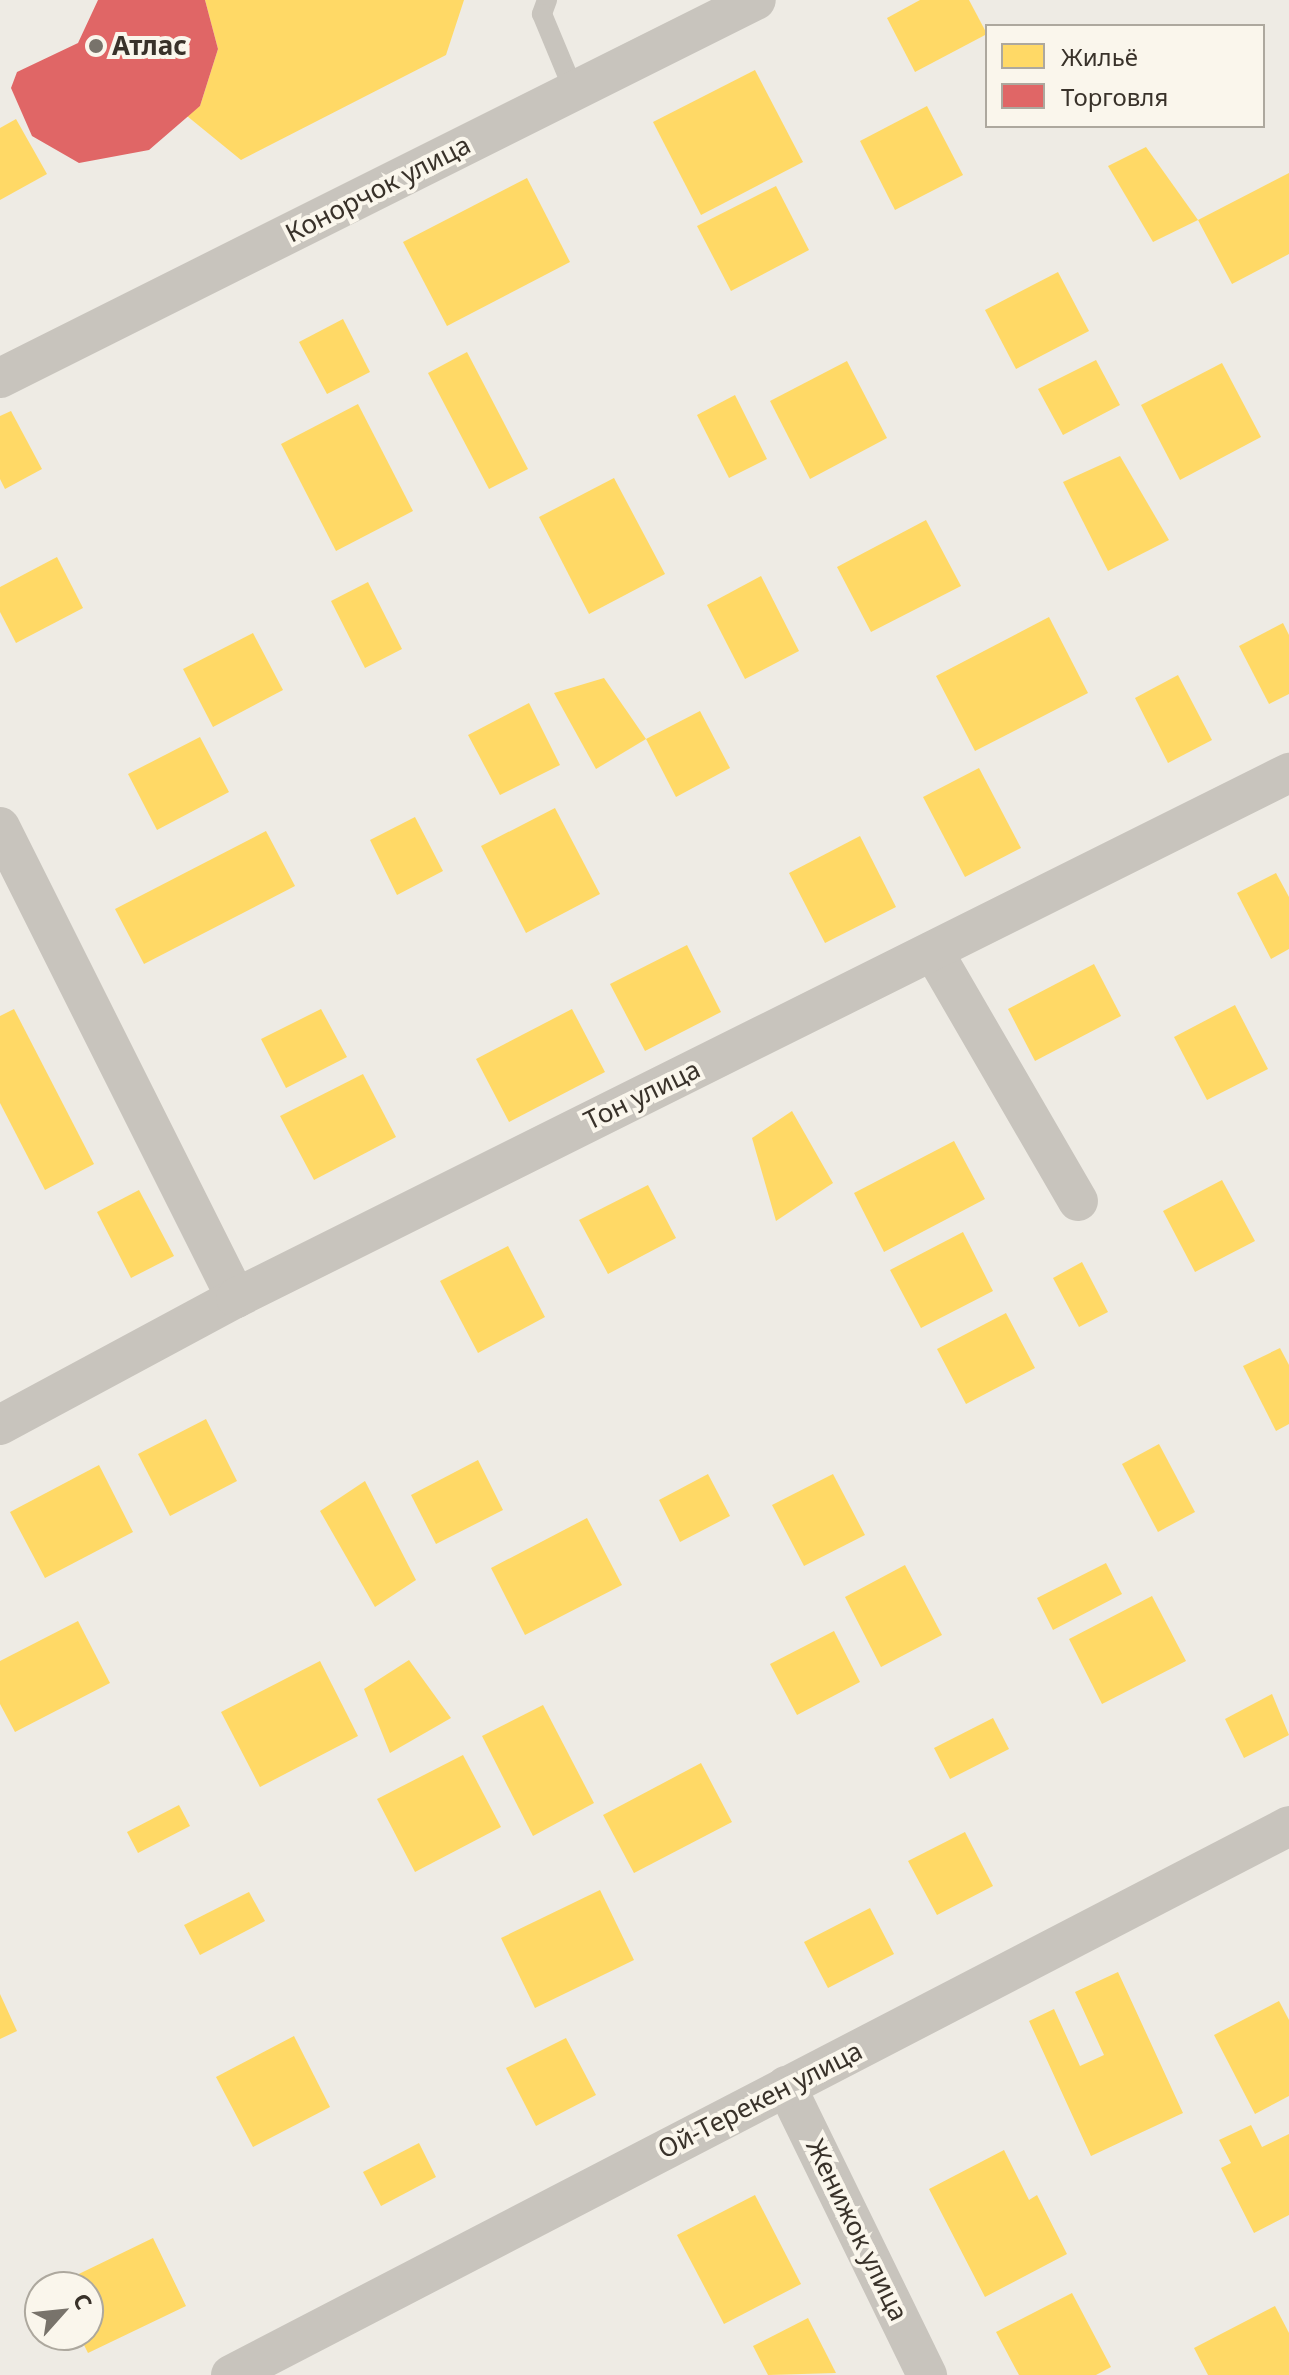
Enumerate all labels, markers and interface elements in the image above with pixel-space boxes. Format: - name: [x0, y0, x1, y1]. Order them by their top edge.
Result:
- legend: [985, 24, 1265, 128]
- place label: Атлас: [112, 30, 187, 62]
- marker: Атлас: [87, 37, 105, 55]
- text: Жильё: [1061, 40, 1138, 73]
- text: Торговля: [1061, 80, 1168, 113]
- street label: Конорчок улица: [280, 129, 476, 249]
- street label: Тон улица: [579, 1054, 705, 1136]
- street label: Ой-Терекен улица: [653, 2035, 867, 2165]
- street label: Женижок улица: [799, 2134, 915, 2326]
- north arrow: [24, 2271, 104, 2351]
- text: С: [67, 2288, 100, 2314]

